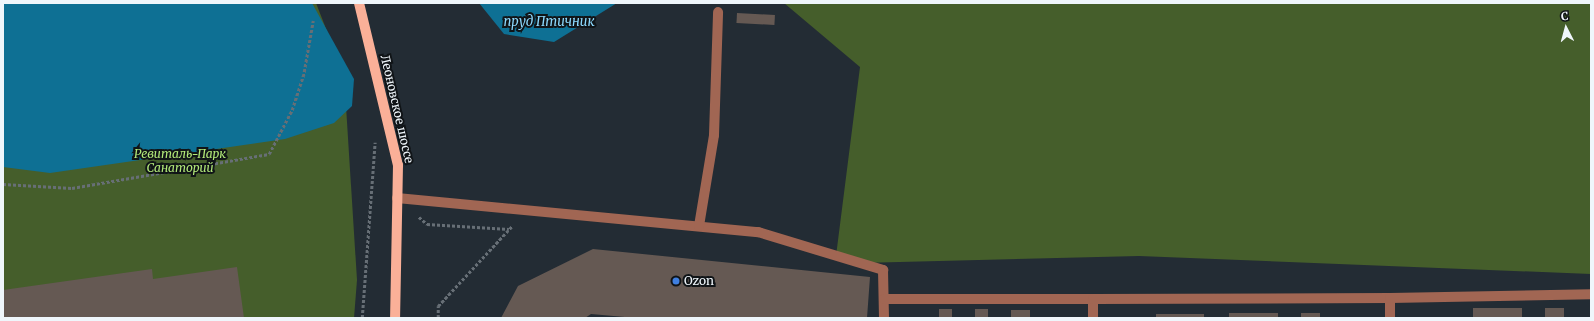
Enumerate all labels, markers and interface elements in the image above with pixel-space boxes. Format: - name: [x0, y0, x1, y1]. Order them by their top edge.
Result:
- north arrow: [1546, 8, 1586, 48]
- text: С: [1560, 9, 1569, 23]
- water label: пруд Птичник: [503, 14, 595, 30]
- street label: Леоновское шоссе: [378, 53, 416, 165]
- park label: Ревиталь-Парк Санаторий: [134, 147, 226, 175]
- place label: Ozon: [684, 274, 714, 288]
- marker: Ozon: [671, 276, 681, 286]

